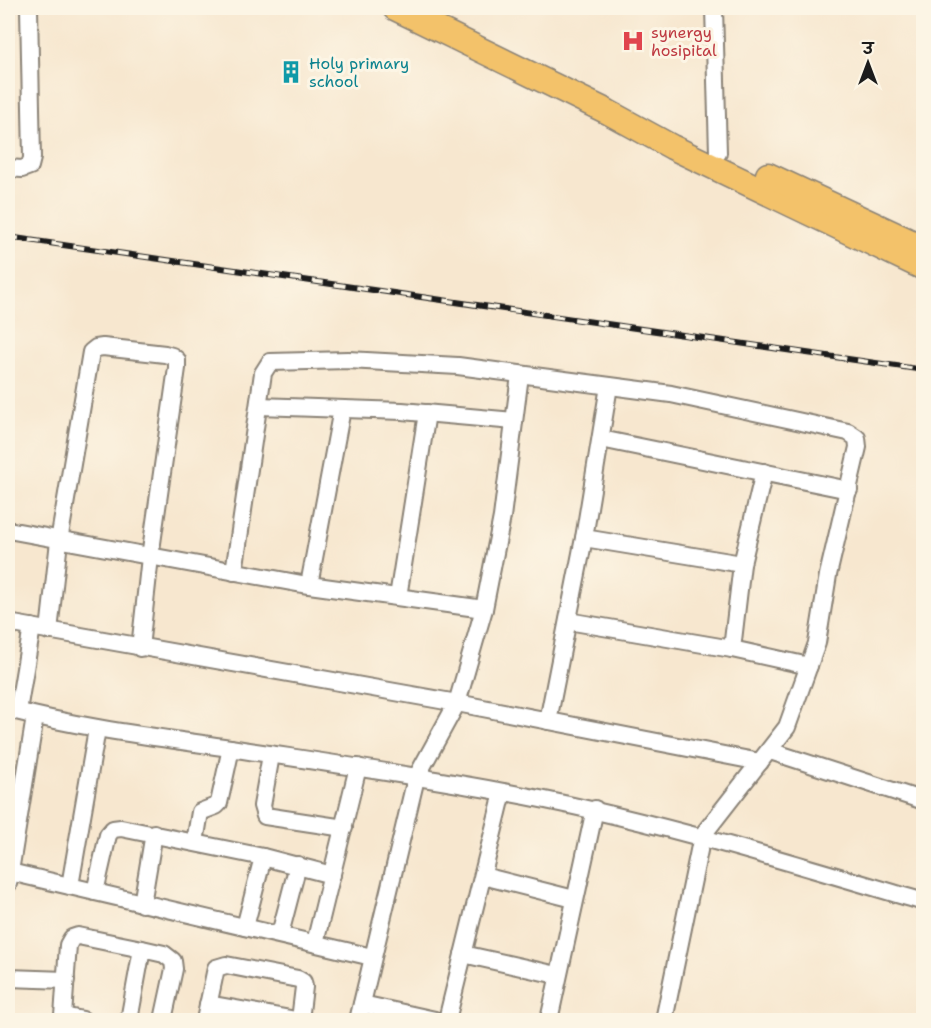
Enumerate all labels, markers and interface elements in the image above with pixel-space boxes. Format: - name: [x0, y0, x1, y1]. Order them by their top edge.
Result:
- place label: synergy hosipital: [651, 22, 717, 61]
- hospital icon: synergy hosipital: [620, 28, 646, 54]
- north arrow: [838, 33, 898, 93]
- text: उ: [861, 38, 875, 59]
- place label: Holy primary school: [309, 53, 409, 92]
- building icon: Holy primary school: [278, 59, 304, 85]

